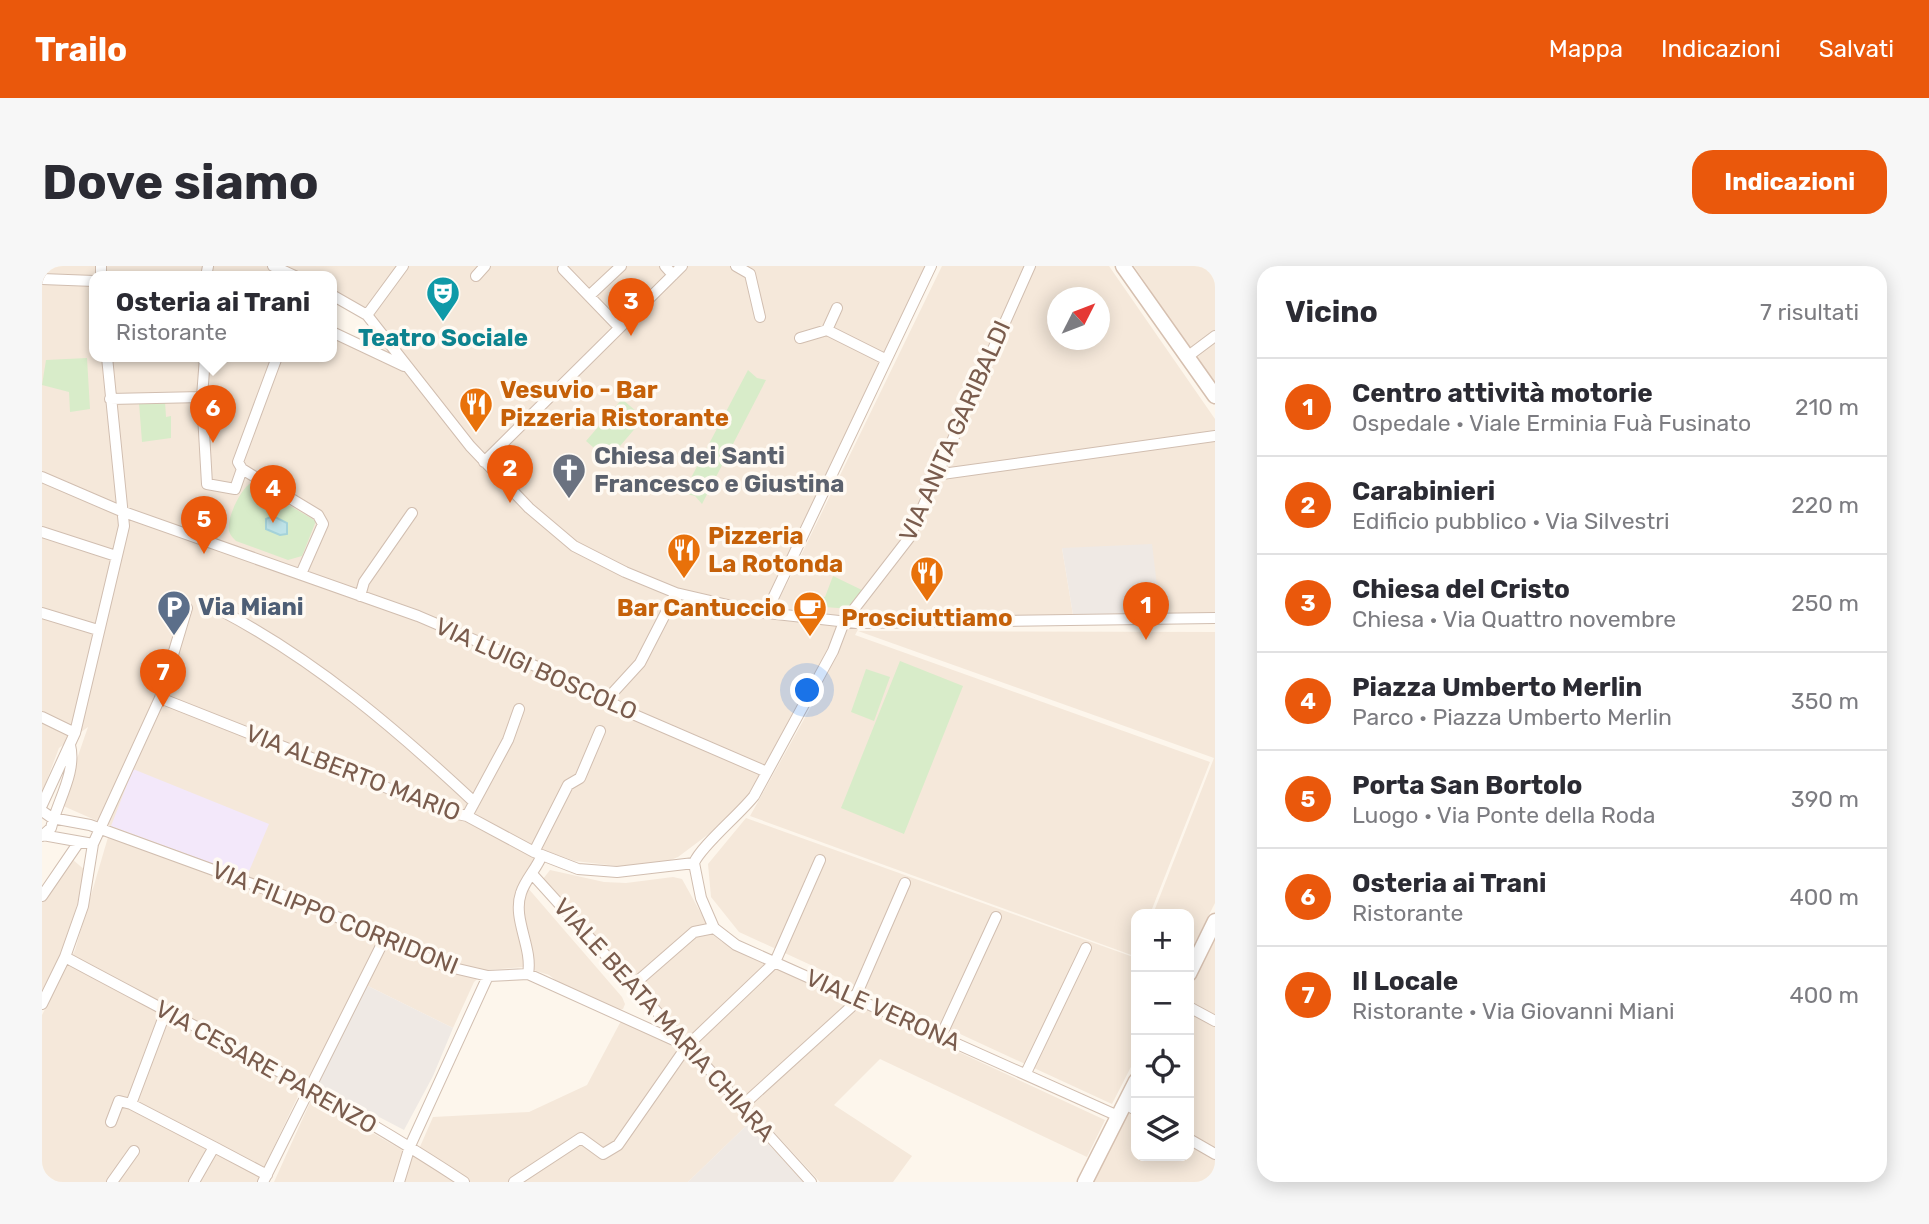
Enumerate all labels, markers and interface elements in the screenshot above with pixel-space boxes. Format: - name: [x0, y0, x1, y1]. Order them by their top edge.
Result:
- text: Trailo: [35, 30, 127, 69]
- text: Mappa: [1549, 35, 1623, 63]
- text: Indicazioni: [1661, 35, 1781, 63]
- text: Salvati: [1819, 35, 1894, 63]
- button: Indicazioni: [1692, 150, 1887, 214]
- text: Dove siamo: [42, 153, 319, 211]
- popup: [89, 271, 337, 362]
- theatre icon: Teatro Sociale: [424, 274, 462, 323]
- pin: 3: [608, 278, 654, 336]
- text: Osteria ai Trani: [116, 287, 310, 318]
- north arrow: [1047, 287, 1110, 350]
- text: Vicino: [1285, 294, 1378, 330]
- text: 7 risultati: [1760, 298, 1859, 326]
- street label: VIA ANITA GARIBALDI: [894, 316, 1016, 546]
- text: Ristorante: [116, 318, 227, 346]
- place label: Teatro Sociale: [358, 324, 528, 352]
- place label: Vesuvio - Bar Pizzeria Ristorante: [500, 376, 729, 432]
- text: Centro attività motorie: [1352, 378, 1653, 409]
- pin: 6: [190, 385, 236, 443]
- restaurant icon: Vesuvio - Bar Pizzeria Ristorante: [457, 385, 495, 434]
- text: 1: [1302, 393, 1314, 421]
- text: 210 m: [1795, 393, 1859, 421]
- text: Ospedale · Viale Erminia Fuà Fusinato: [1352, 409, 1751, 437]
- place label: Chiesa dei Santi Francesco e Giustina: [594, 442, 844, 498]
- pin: 2: [487, 445, 533, 503]
- church icon: Chiesa dei Santi Francesco e Giustina: [550, 451, 588, 500]
- pin: 4: [250, 465, 296, 523]
- text: Carabinieri: [1352, 476, 1495, 507]
- text: 2: [1301, 491, 1315, 519]
- text: 220 m: [1791, 491, 1859, 519]
- pin: 5: [181, 496, 227, 554]
- text: Edificio pubblico · Via Silvestri: [1352, 507, 1670, 535]
- place label: Pizzeria La Rotonda: [708, 522, 843, 578]
- restaurant icon: Pizzeria La Rotonda: [665, 531, 703, 580]
- restaurant icon: Prosciuttiamo: [908, 554, 946, 603]
- text: Chiesa del Cristo: [1352, 574, 1570, 605]
- pin: 1: [1123, 582, 1169, 640]
- parking icon: Via Miani: [155, 588, 193, 637]
- cafe icon: Bar Cantuccio: [791, 589, 829, 638]
- text: 3: [1300, 589, 1316, 617]
- text: 250 m: [1791, 589, 1859, 617]
- place label: Via Miani: [198, 593, 304, 621]
- place label: Bar Cantuccio: [617, 594, 786, 622]
- place label: Prosciuttiamo: [841, 604, 1013, 632]
- text: Chiesa · Via Quattro novembre: [1352, 605, 1676, 633]
- street label: VIA LUIGI BOSCOLO: [431, 612, 641, 726]
- pin: 7: [140, 649, 186, 707]
- text: Piazza Umberto Merlin: [1352, 672, 1642, 703]
- your location: [790, 673, 824, 707]
- text: 4: [1300, 687, 1316, 715]
- text: 350 m: [1791, 687, 1859, 715]
- text: Parco · Piazza Umberto Merlin: [1352, 703, 1672, 731]
- street label: VIA ALBERTO MARIO: [242, 719, 464, 827]
- text: Porta San Bortolo: [1352, 770, 1582, 801]
- text: 5: [1301, 785, 1315, 813]
- text: 390 m: [1791, 785, 1859, 813]
- text: Luogo · Via Ponte della Roda: [1352, 801, 1655, 829]
- street label: VIA FILIPPO CORRIDONI: [208, 856, 462, 980]
- text: Osteria ai Trani: [1352, 868, 1546, 899]
- text: 6: [1301, 883, 1315, 911]
- text: 400 m: [1789, 883, 1859, 911]
- street label: VIALE BEATA MARIA CHIARA: [548, 893, 780, 1147]
- text: Ristorante: [1352, 899, 1463, 927]
- map controls: [1131, 909, 1194, 1161]
- button: +: [1131, 909, 1194, 972]
- street label: VIALE VERONA: [801, 963, 965, 1057]
- text: Il Locale: [1352, 966, 1458, 997]
- button: −: [1131, 972, 1194, 1035]
- text: 7: [1301, 981, 1315, 1009]
- text: 400 m: [1789, 981, 1859, 1009]
- street label: VIA CESARE PARENZO: [150, 994, 382, 1140]
- text: Ristorante · Via Giovanni Miani: [1352, 997, 1675, 1025]
- button: locate: [1131, 1035, 1194, 1098]
- button: layers: [1131, 1098, 1194, 1161]

